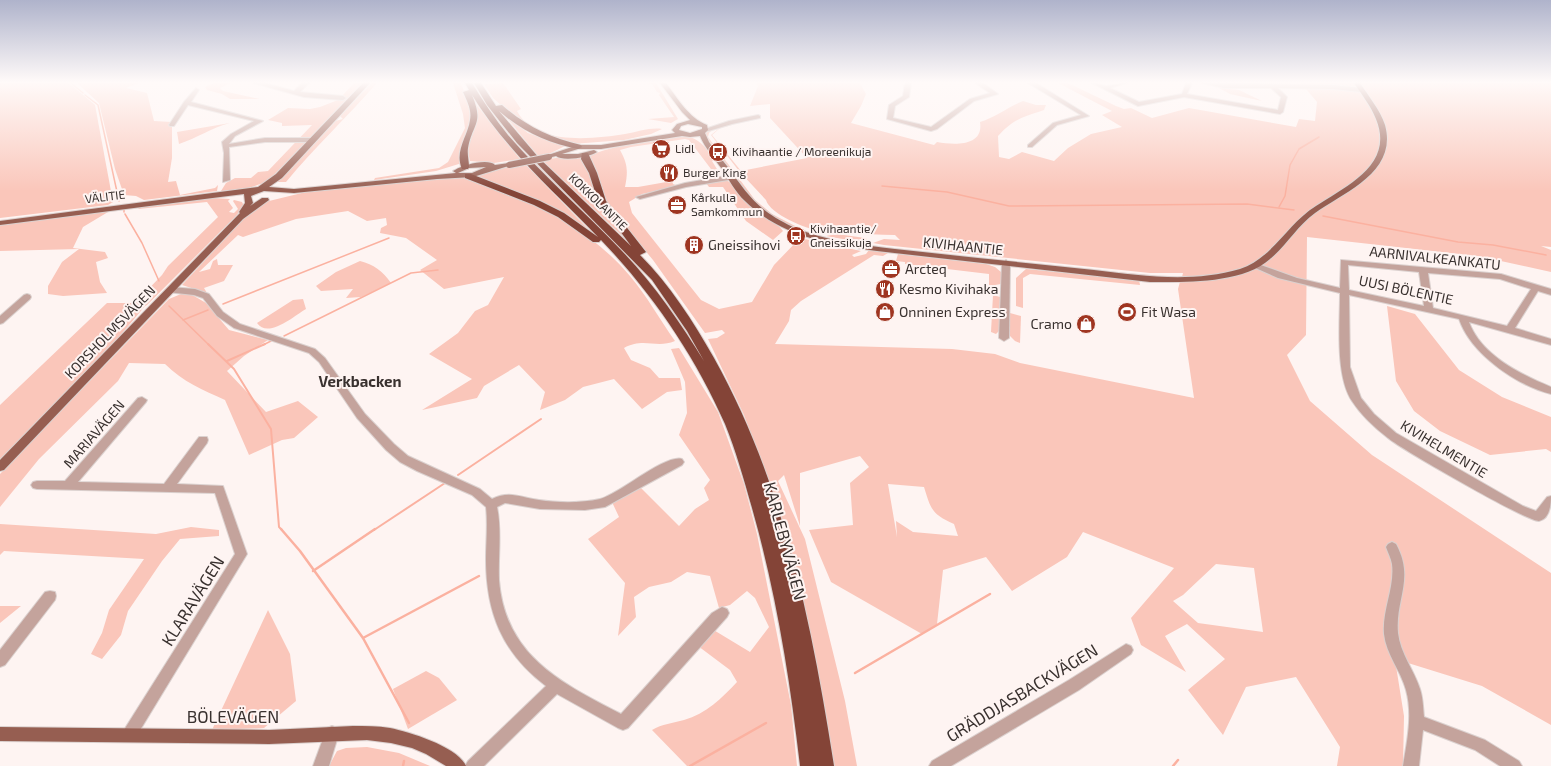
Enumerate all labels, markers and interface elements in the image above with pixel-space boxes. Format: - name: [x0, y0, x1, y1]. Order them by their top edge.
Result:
- supermarket icon: Lidl: [650, 138, 672, 160]
- place label: Lidl: [675, 141, 695, 155]
- bus stop icon: Kivihaantie / Moreenikuja: [707, 141, 729, 163]
- place label: Kivihaantie / Moreenikuja: [732, 144, 871, 159]
- restaurant icon: Burger King: [658, 162, 680, 184]
- place label: Burger King: [683, 165, 746, 179]
- street label: KOKKOLANTIE: [567, 170, 631, 233]
- street label: VÄLITIE: [84, 187, 126, 205]
- place label: Kårkulla Samkommun: [691, 190, 762, 218]
- office icon: Kårkulla Samkommun: [666, 194, 688, 216]
- place label: Kivihaantie/ Gneissikuja: [810, 221, 877, 250]
- bus stop icon: Kivihaantie/ Gneissikuja: [785, 225, 807, 247]
- street label: KIVIHAANTIE: [922, 233, 1004, 258]
- building icon: Gneissihovi: [683, 234, 705, 256]
- place label: Gneissihovi: [708, 236, 781, 253]
- street label: AARNIVALKEANKATU: [1369, 242, 1501, 273]
- office icon: Arcteq: [880, 258, 902, 280]
- place label: Arcteq: [905, 260, 947, 277]
- street label: UUSI BÖLENTIE: [1357, 271, 1455, 308]
- restaurant icon: Kesmo Kivihaka: [874, 278, 896, 300]
- place label: Kesmo Kivihaka: [899, 280, 998, 297]
- street label: KORSHOLMSVÄGEN: [61, 281, 158, 382]
- shop icon: Onninen Express: [874, 301, 896, 323]
- sports icon: Fit Wasa: [1116, 301, 1138, 323]
- place label: Onninen Express: [899, 303, 1006, 320]
- place label: Fit Wasa: [1141, 303, 1196, 320]
- shop icon: Cramo: [1075, 313, 1097, 335]
- place label: Cramo: [1031, 315, 1072, 332]
- district label: Verkbacken: [319, 372, 401, 390]
- street label: MARIAVÄGEN: [59, 396, 128, 471]
- street label: KIVIHELMENTIE: [1398, 416, 1491, 481]
- street label: KARLEBYVÄGEN: [761, 479, 811, 602]
- street label: KLARAVÄGEN: [157, 552, 228, 649]
- street label: GRÄDDJASBACKVÄGEN: [942, 639, 1101, 745]
- street label: BÖLEVÄGEN: [187, 706, 279, 726]

